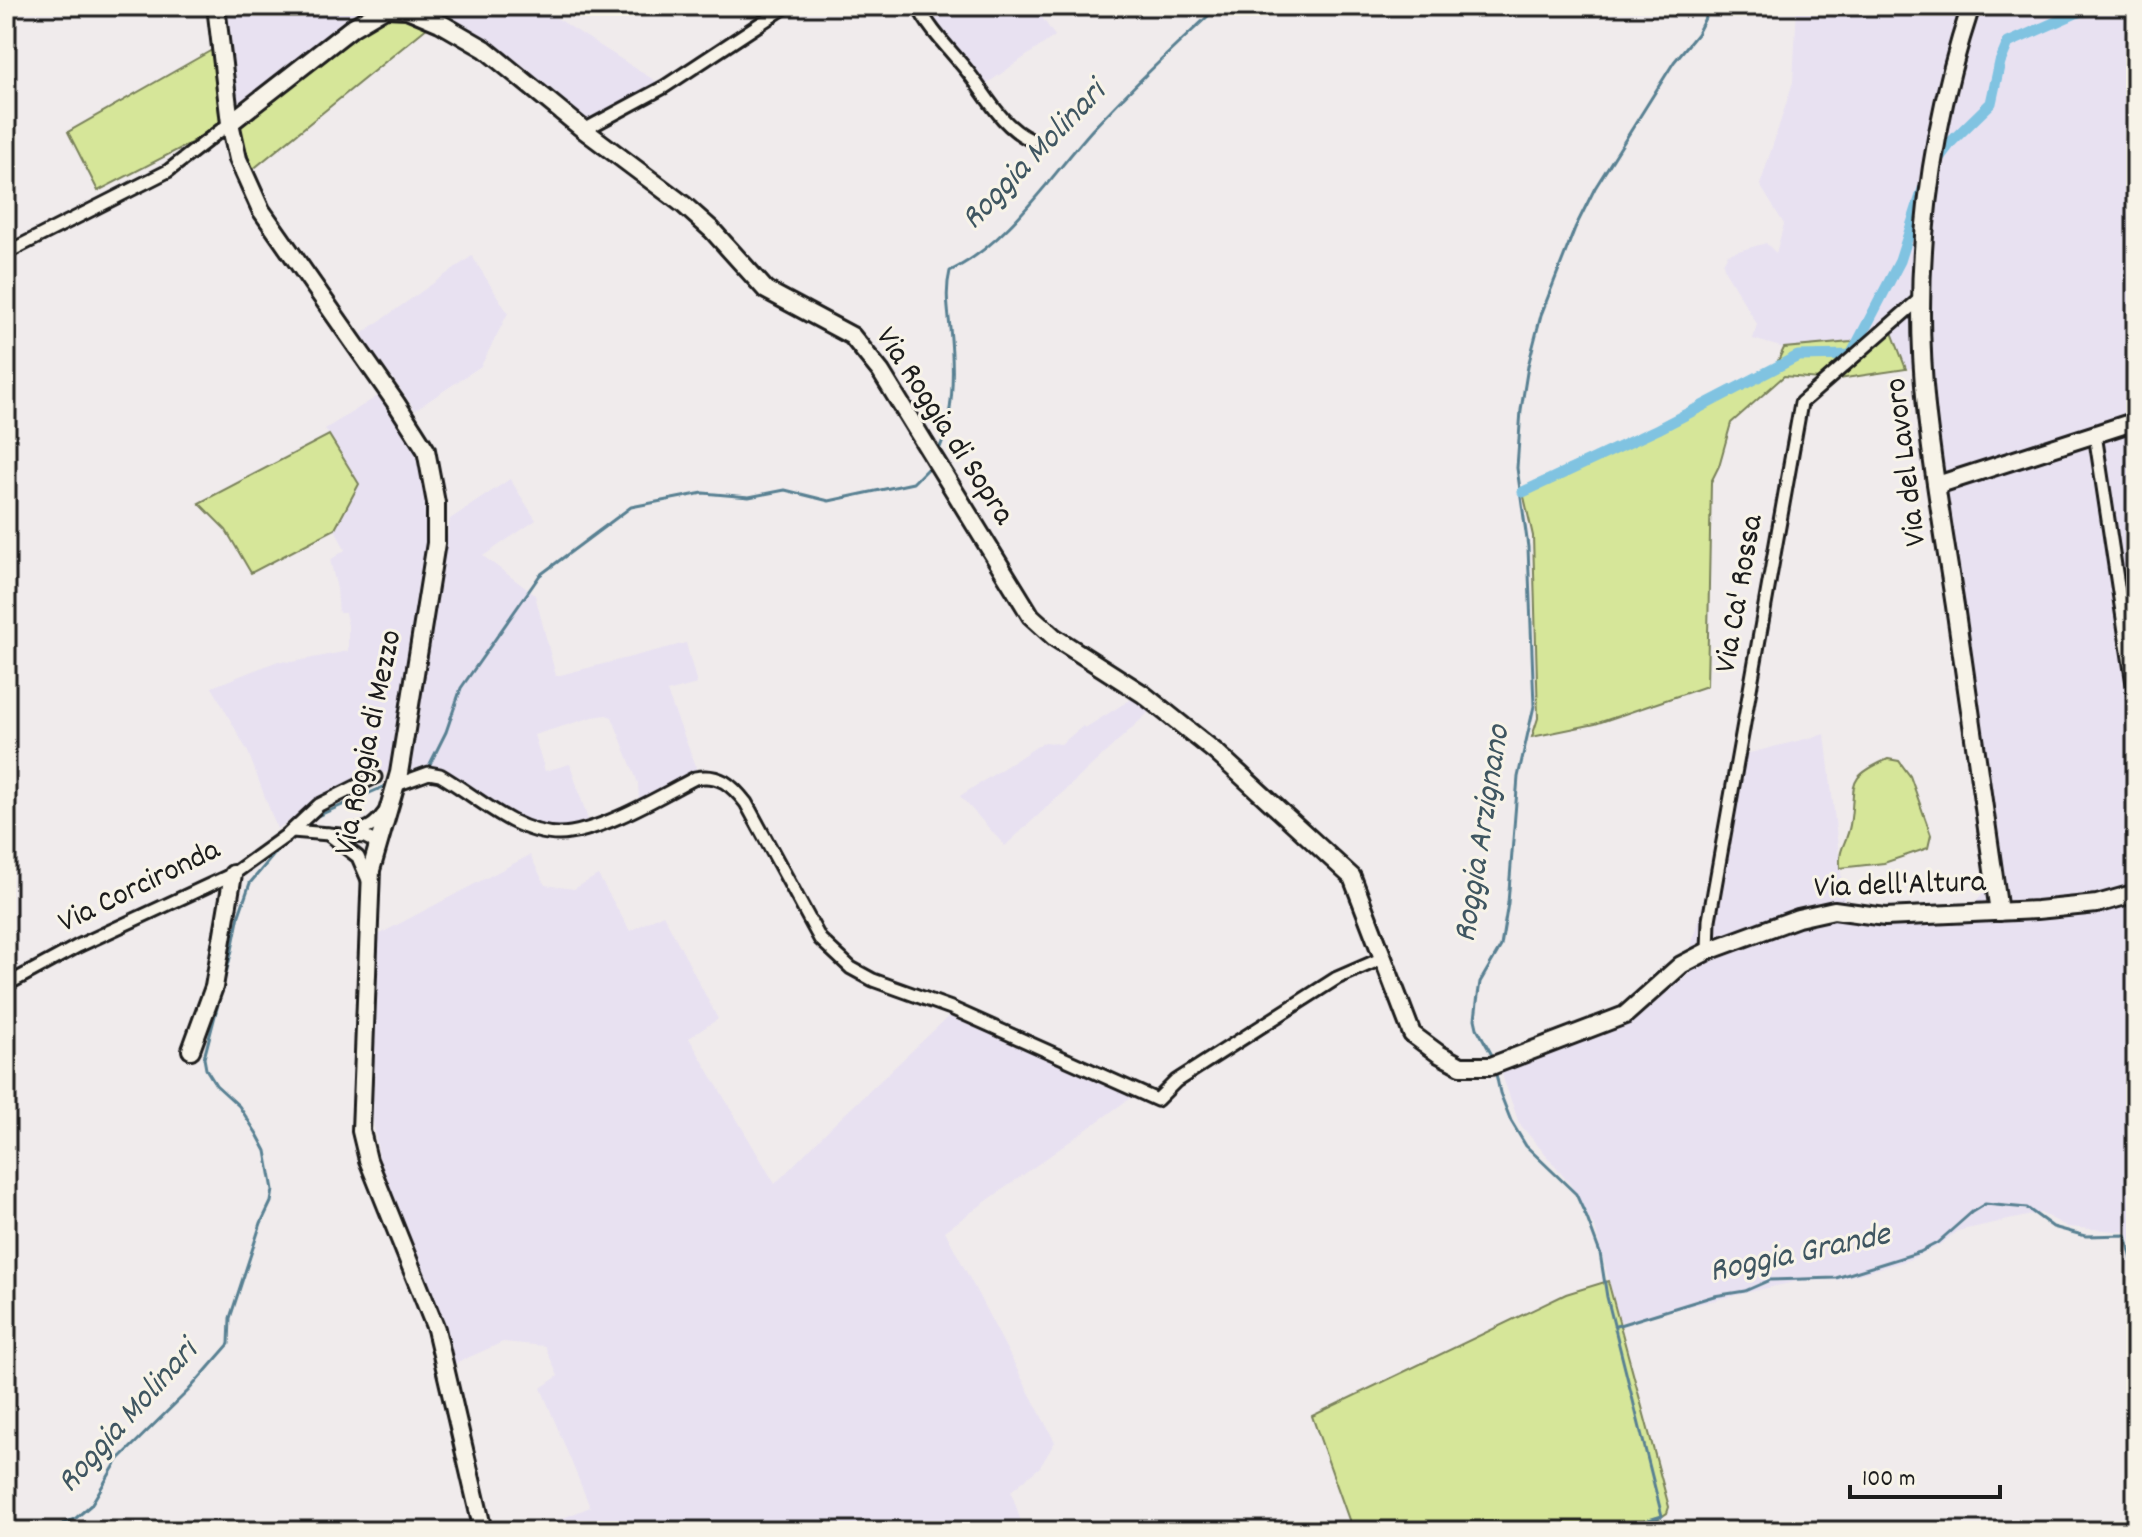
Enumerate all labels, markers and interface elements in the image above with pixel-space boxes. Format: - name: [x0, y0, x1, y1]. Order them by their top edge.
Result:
- water label: Roggia Molinari: [951, 68, 1122, 243]
- street label: Via Roggia di Sopra: [862, 319, 1025, 536]
- street label: Via del Lavoro: [1875, 375, 1941, 549]
- street label: Via Ca' Rossa: [1704, 510, 1778, 677]
- street label: Via Roggia di Mezzo: [324, 626, 416, 860]
- water label: Roggia Arzignano: [1443, 720, 1526, 946]
- street label: Via Corcironda: [51, 829, 230, 947]
- street label: Via dell'Altura: [1813, 861, 1988, 913]
- water label: Roggia Grande: [1705, 1212, 1897, 1298]
- water label: Roggia Molinari: [47, 1327, 214, 1505]
- scale bar: [1850, 1449, 2000, 1499]
- text: 100 m: [1862, 1463, 1915, 1497]

